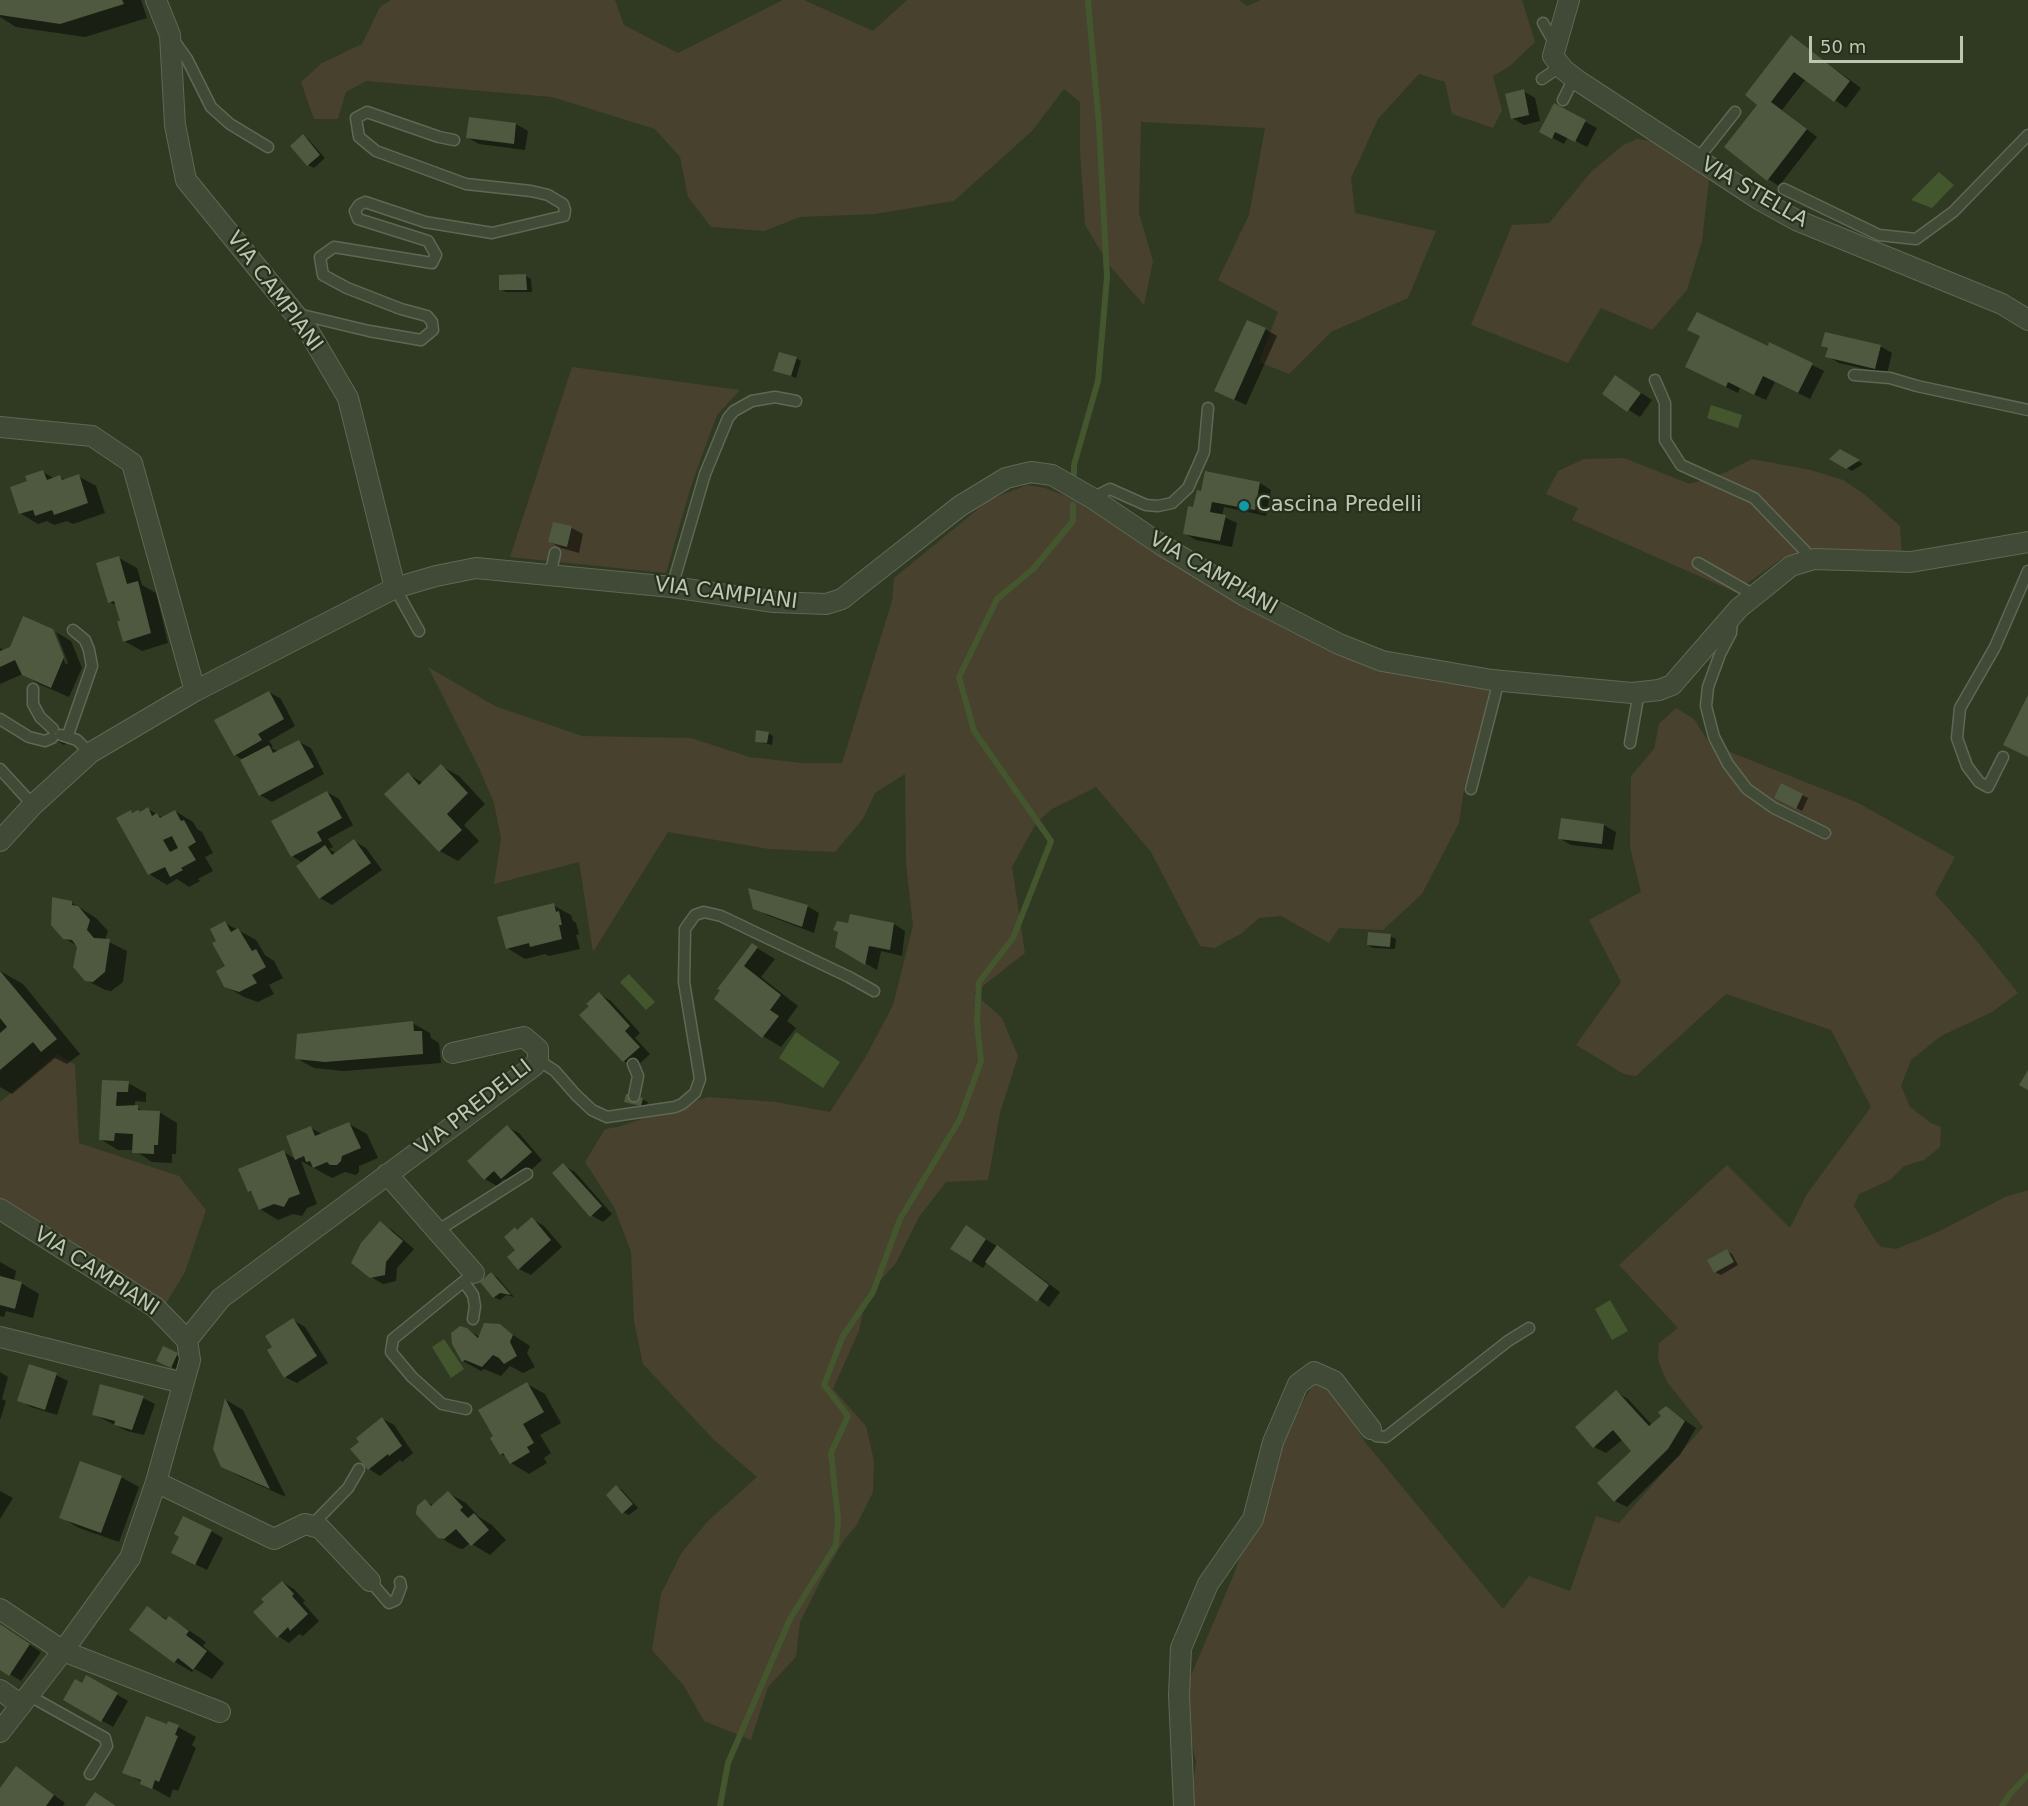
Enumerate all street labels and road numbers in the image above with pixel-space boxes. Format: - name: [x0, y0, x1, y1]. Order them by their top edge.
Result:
- street label: VIA STELLA: [1696, 152, 1812, 234]
- street label: VIA CAMPIANI: [221, 227, 327, 357]
- street label: VIA CAMPIANI: [1144, 527, 1282, 621]
- street label: VIA CAMPIANI: [653, 573, 799, 615]
- street label: VIA PREDELLI: [411, 1055, 537, 1161]
- street label: VIA CAMPIANI: [29, 1222, 163, 1322]

